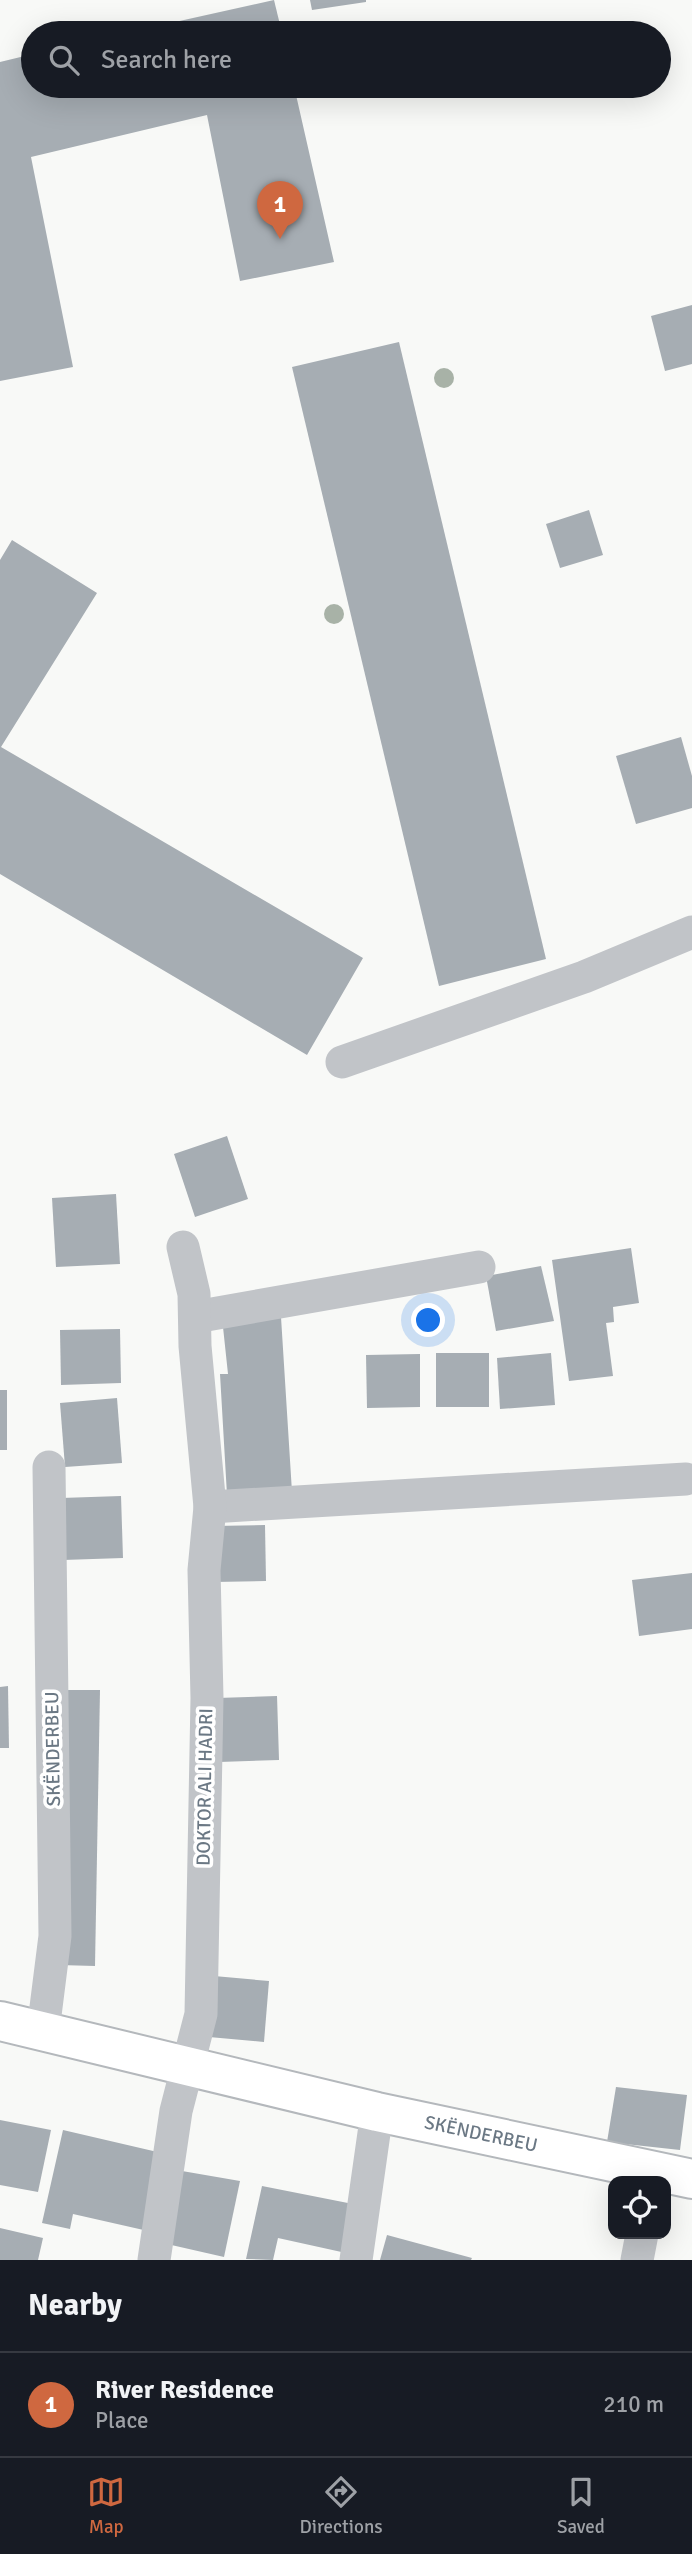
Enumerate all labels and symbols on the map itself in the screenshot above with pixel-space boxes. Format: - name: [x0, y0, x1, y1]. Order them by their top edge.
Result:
- pin: 1: [257, 181, 303, 239]
- your location: [411, 1303, 445, 1337]
- street label: SKËNDERBEU: [40, 1691, 66, 1807]
- street label: DOKTOR ALI HADRI: [192, 1708, 218, 1866]
- street label: SKËNDERBEU: [422, 2110, 540, 2158]

